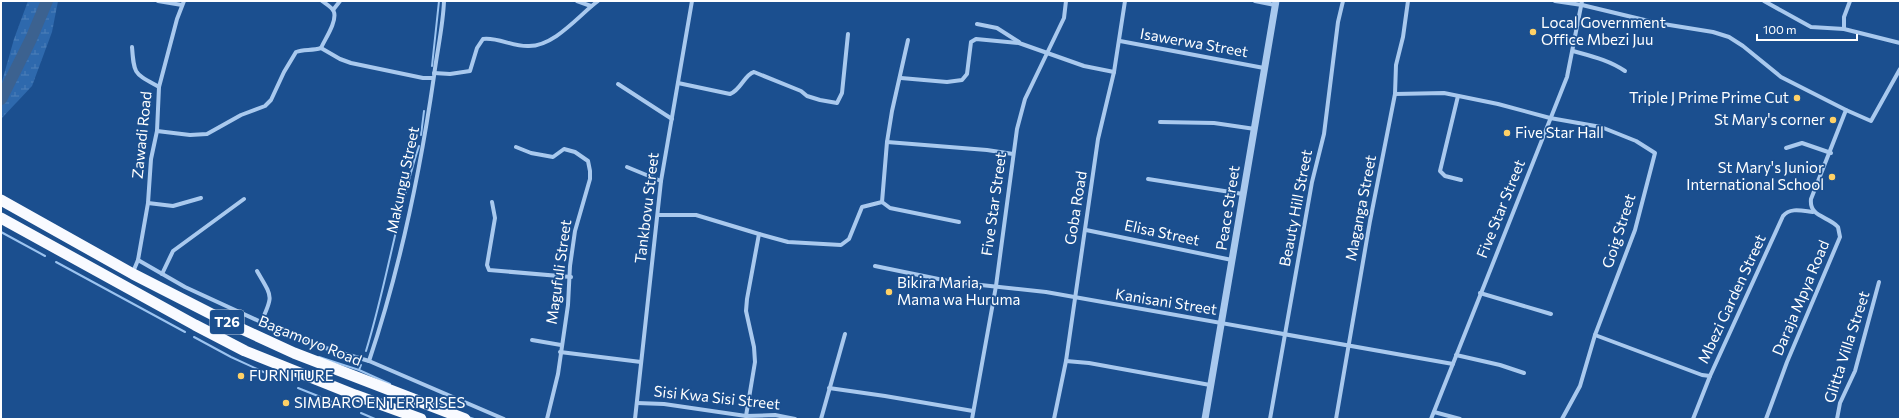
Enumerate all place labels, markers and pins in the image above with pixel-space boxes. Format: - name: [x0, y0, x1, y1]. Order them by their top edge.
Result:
- place label: Local Government Office Mbezi Juu: [1541, 13, 1666, 48]
- marker: Local Government Office Mbezi Juu: [1528, 27, 1538, 37]
- place label: Triple J Prime Prime Cut: [1629, 88, 1789, 106]
- marker: Triple J Prime Prime Cut: [1792, 93, 1802, 103]
- place label: St Mary's corner: [1714, 110, 1825, 128]
- marker: St Mary's corner: [1828, 115, 1838, 125]
- place label: Five Star Hall: [1515, 123, 1604, 141]
- marker: Five Star Hall: [1502, 128, 1512, 138]
- place label: St Mary's Junior International School: [1686, 158, 1824, 193]
- marker: St Mary's Junior International School: [1827, 172, 1837, 182]
- place label: Bikira Maria, Mama wa Huruma: [897, 273, 1020, 308]
- marker: Bikira Maria, Mama wa Huruma: [884, 287, 894, 297]
- place label: FURNITURE: [249, 366, 334, 384]
- marker: FURNITURE: [236, 371, 246, 381]
- place label: SIMBARO ENTERPRISES: [294, 393, 465, 411]
- marker: SIMBARO ENTERPRISES: [281, 398, 291, 408]

